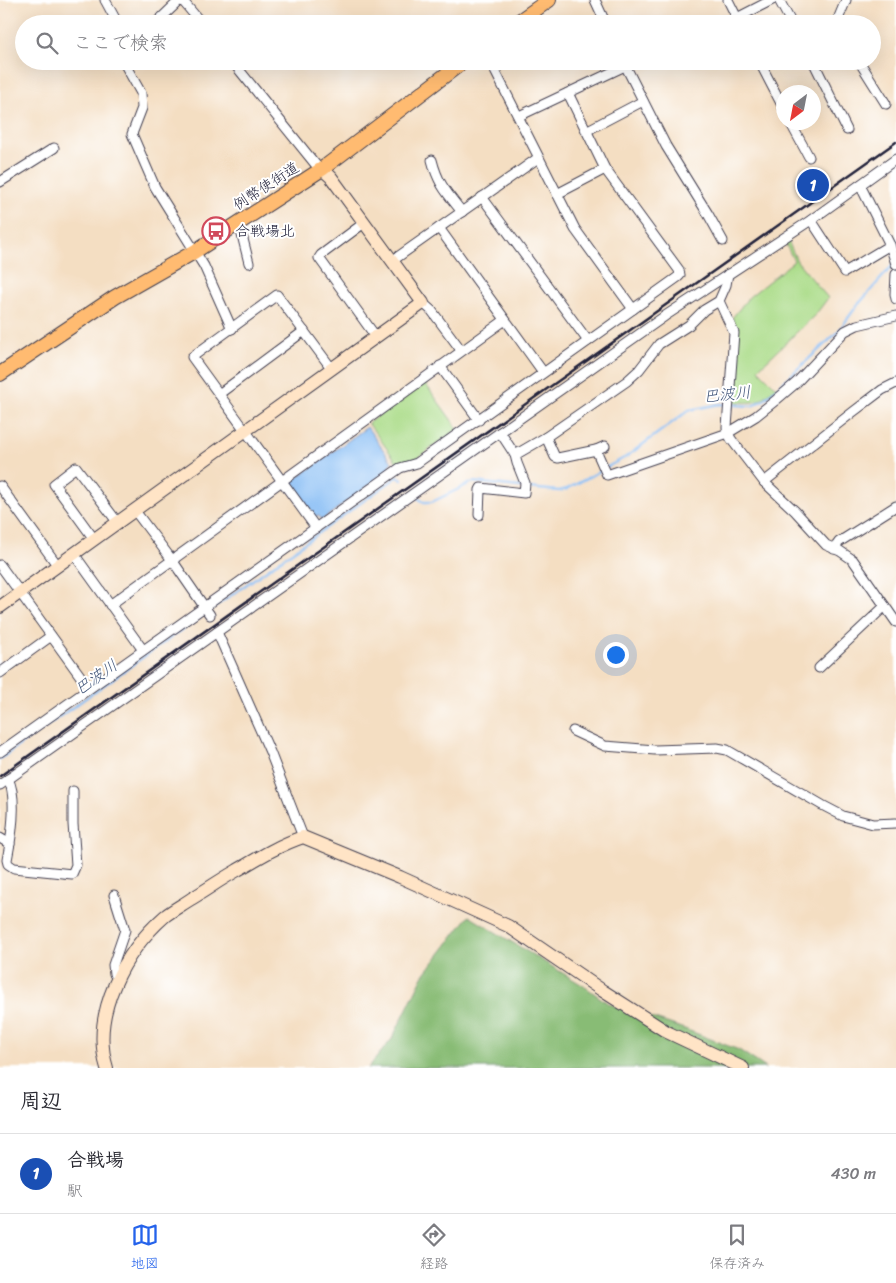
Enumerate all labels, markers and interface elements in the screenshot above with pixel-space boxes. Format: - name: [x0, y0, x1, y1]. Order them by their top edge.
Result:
- search box: [15, 15, 881, 70]
- text: ここで検索: [73, 26, 168, 59]
- icon: search: [33, 29, 61, 57]
- north arrow: [776, 85, 821, 130]
- street label: 例幣使街道: [227, 155, 305, 217]
- pin: 1: [797, 166, 829, 204]
- bus stop icon: 合戦場北: [201, 216, 231, 246]
- place label: 合戦場北: [235, 218, 295, 244]
- water label: 巴波川: [702, 377, 752, 411]
- your location: [603, 642, 629, 668]
- water label: 巴波川: [68, 651, 124, 703]
- text: 周辺: [20, 1082, 62, 1120]
- text: 合戦場: [67, 1143, 124, 1176]
- text: 1: [33, 1159, 39, 1188]
- text: 430 m: [831, 1159, 876, 1188]
- text: 駅: [67, 1176, 83, 1205]
- tab: 地図: [131, 1221, 159, 1276]
- tab: 経路: [420, 1221, 448, 1276]
- tab: 保存済み: [709, 1221, 765, 1276]

